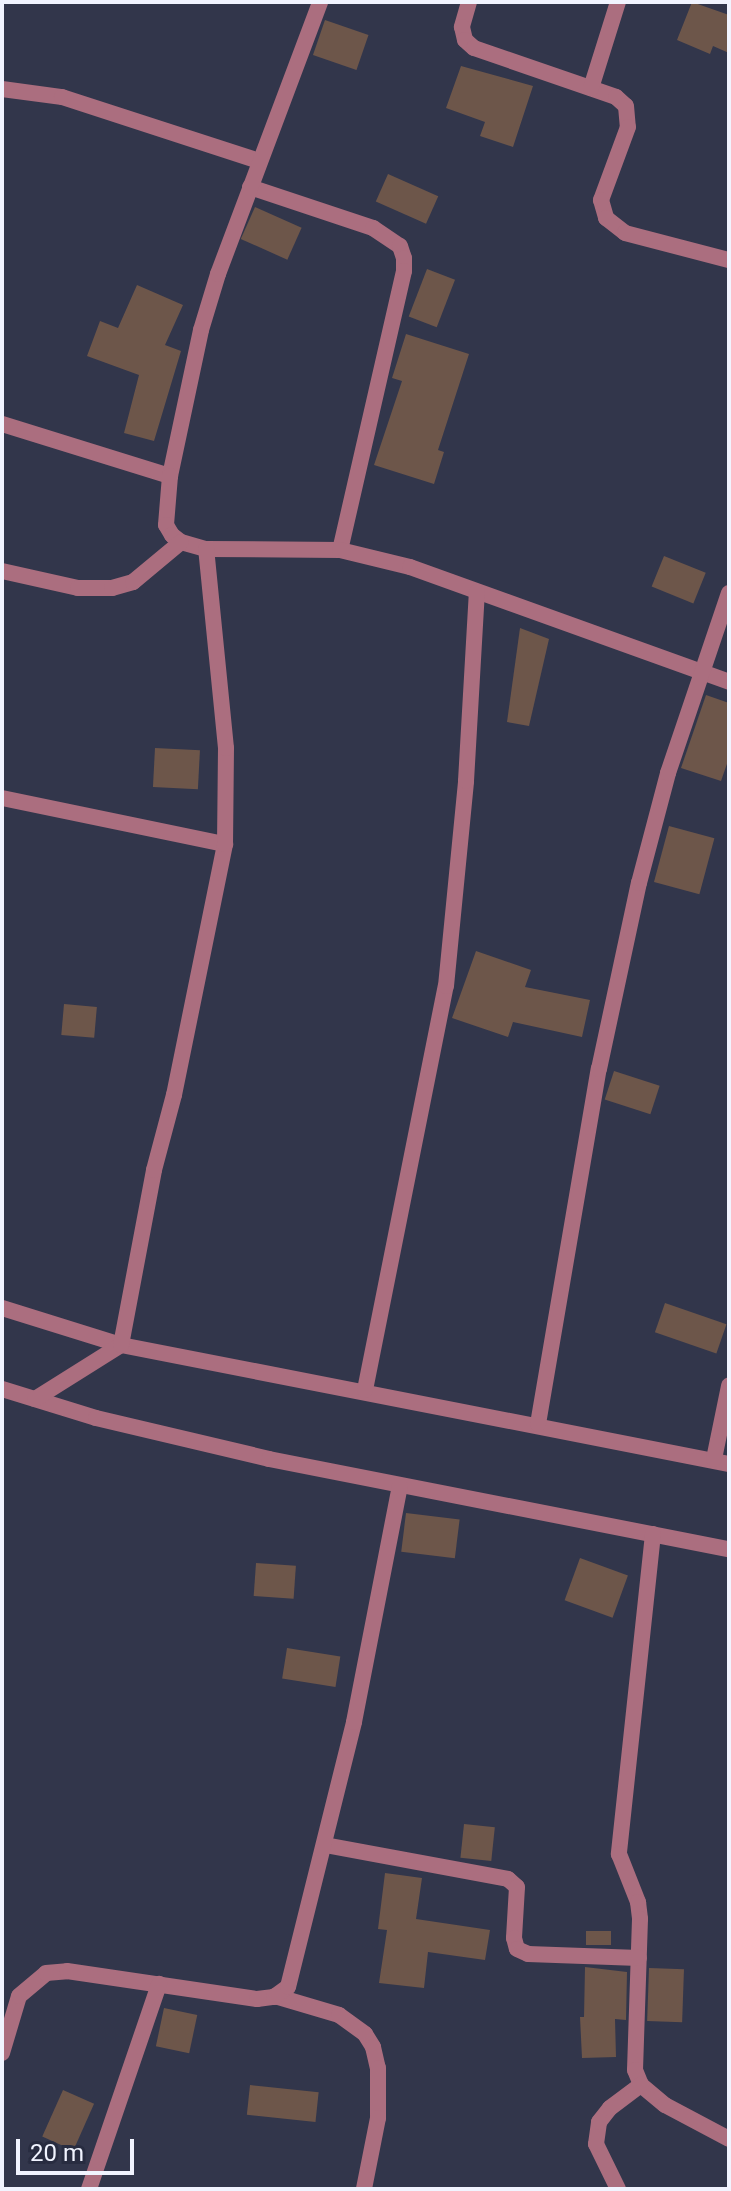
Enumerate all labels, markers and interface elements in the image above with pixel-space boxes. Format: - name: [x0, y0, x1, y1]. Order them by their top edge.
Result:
- scale bar: [20, 2123, 138, 2173]
- text: 20 m: [30, 2139, 84, 2167]

